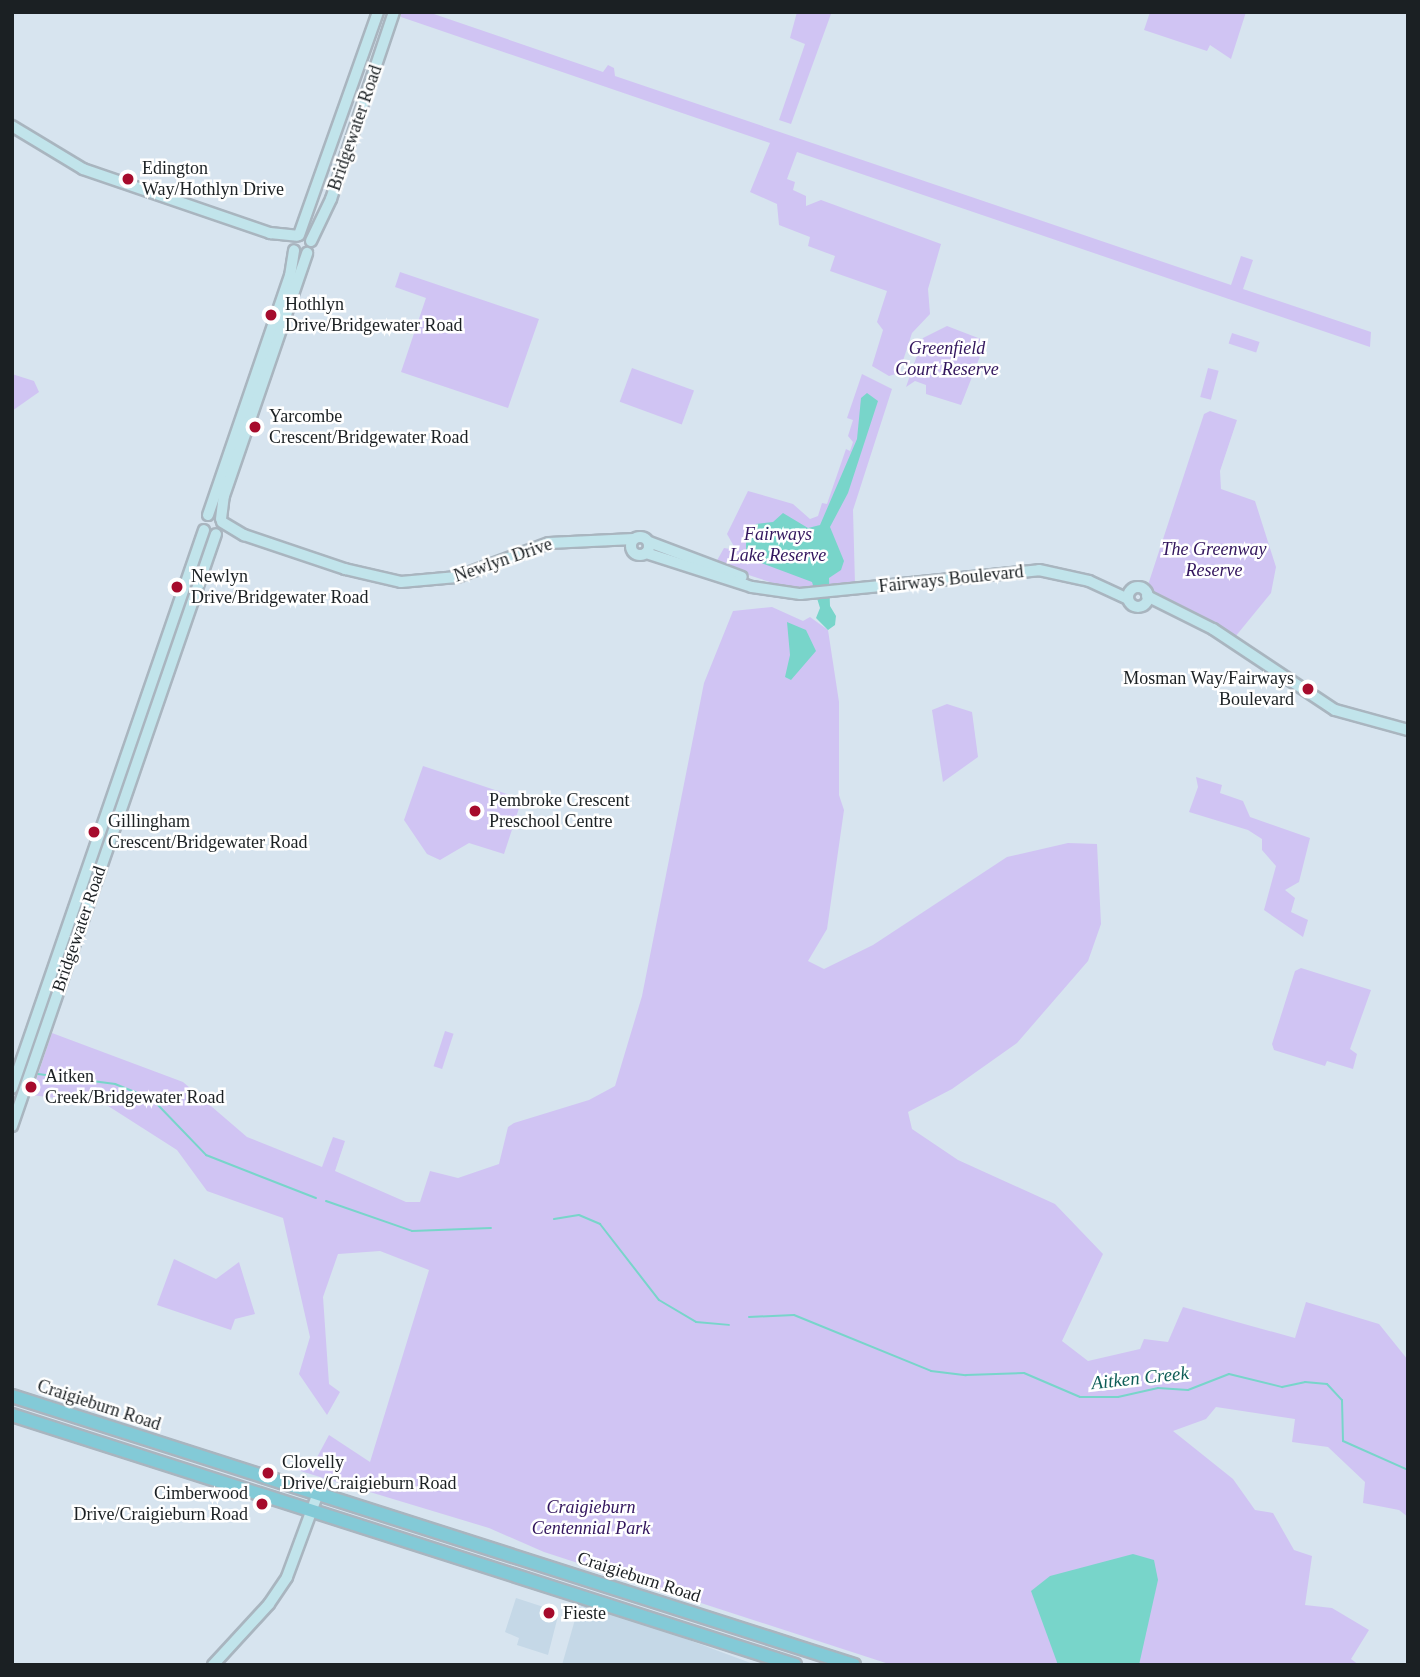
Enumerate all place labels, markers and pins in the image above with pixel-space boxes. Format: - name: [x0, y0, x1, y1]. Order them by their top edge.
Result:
- place label: Edington Way/Hothlyn Drive: [142, 158, 284, 200]
- marker: Edington Way/Hothlyn Drive: [120, 171, 136, 187]
- place label: Hothlyn Drive/Bridgewater Road: [285, 294, 462, 336]
- marker: Hothlyn Drive/Bridgewater Road: [263, 307, 279, 323]
- place label: Yarcombe Crescent/Bridgewater Road: [269, 406, 468, 448]
- marker: Yarcombe Crescent/Bridgewater Road: [247, 419, 263, 435]
- place label: Newlyn Drive/Bridgewater Road: [191, 566, 368, 608]
- marker: Newlyn Drive/Bridgewater Road: [169, 579, 185, 595]
- place label: Mosman Way/Fairways Boulevard: [1123, 668, 1294, 710]
- marker: Mosman Way/Fairways Boulevard: [1300, 681, 1316, 697]
- place label: Pembroke Crescent Preschool Centre: [489, 790, 629, 832]
- marker: Pembroke Crescent Preschool Centre: [467, 803, 483, 819]
- place label: Gillingham Crescent/Bridgewater Road: [108, 811, 307, 854]
- marker: Gillingham Crescent/Bridgewater Road: [86, 824, 102, 840]
- place label: Aitken Creek/Bridgewater Road: [45, 1066, 224, 1108]
- marker: Aitken Creek/Bridgewater Road: [23, 1079, 39, 1095]
- place label: Clovelly Drive/Craigieburn Road: [282, 1452, 456, 1494]
- marker: Clovelly Drive/Craigieburn Road: [260, 1465, 276, 1481]
- place label: Cimberwood Drive/Craigieburn Road: [74, 1483, 248, 1526]
- marker: Cimberwood Drive/Craigieburn Road: [254, 1496, 270, 1512]
- place label: Fieste: [563, 1602, 606, 1624]
- marker: Fieste: [541, 1605, 557, 1621]

